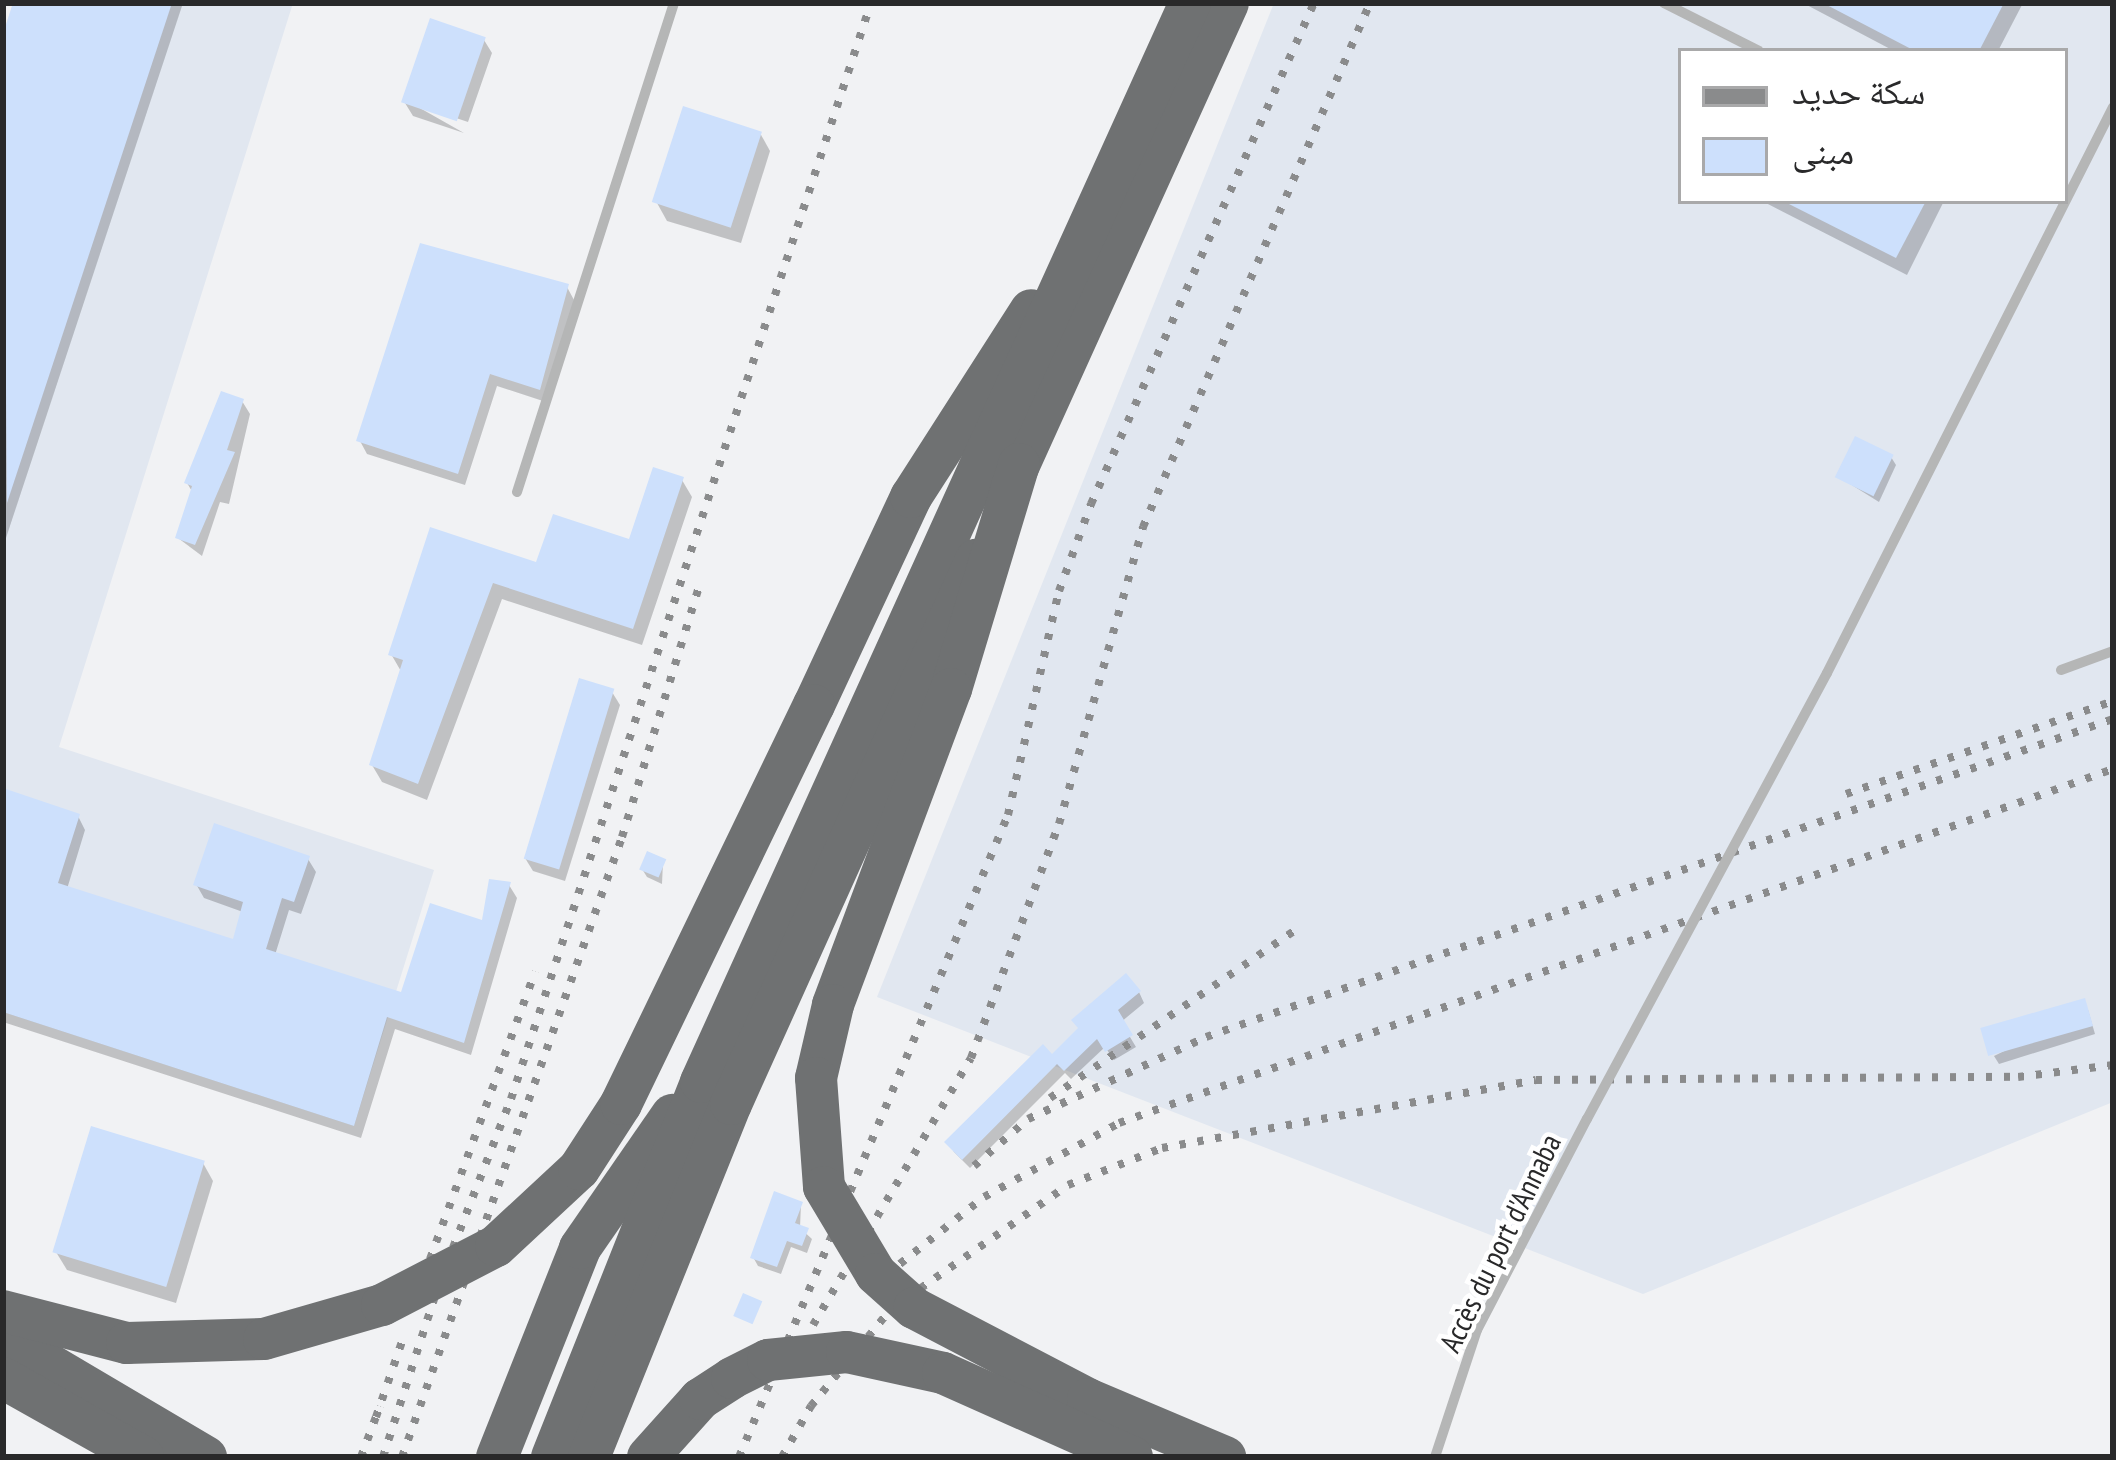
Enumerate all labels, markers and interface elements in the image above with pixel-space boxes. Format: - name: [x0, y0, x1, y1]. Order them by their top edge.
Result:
- legend: [1678, 48, 2068, 204]
- text: سكة حديد: [1792, 67, 1926, 114]
- text: مبنى: [1792, 127, 1854, 174]
- street label: Accès du port d'Annaba: [1432, 1128, 1568, 1358]

